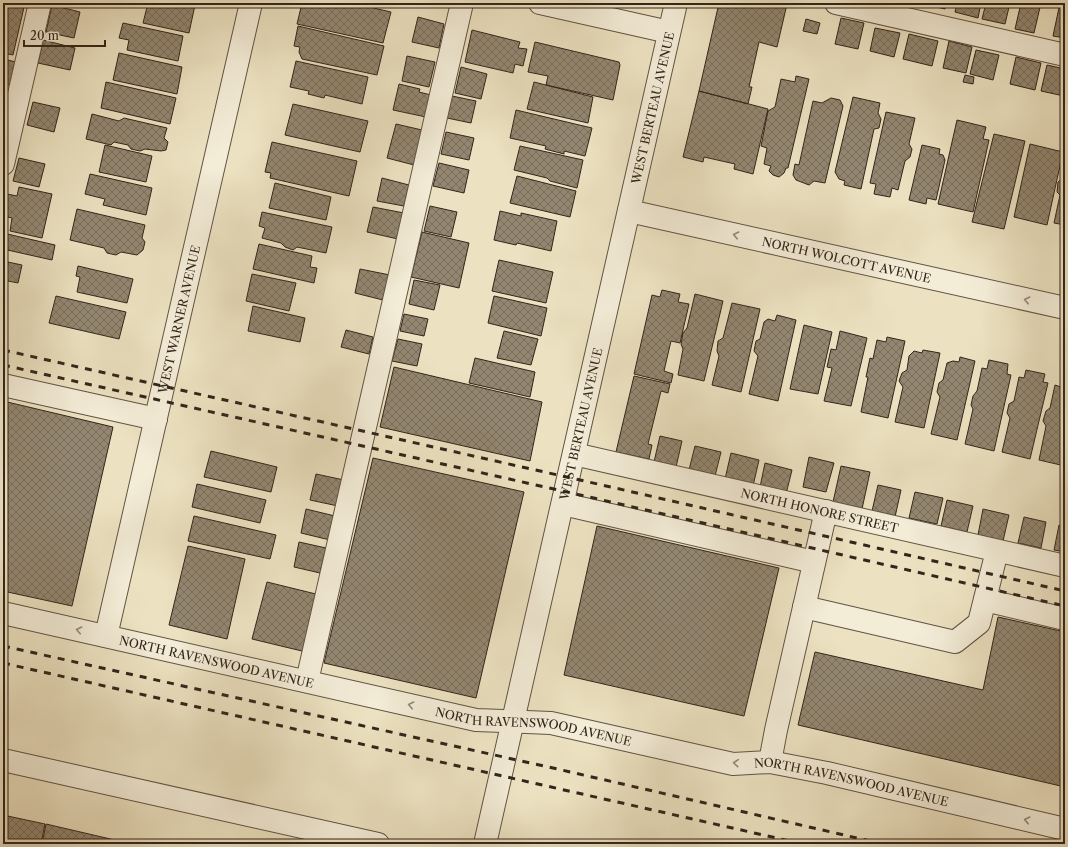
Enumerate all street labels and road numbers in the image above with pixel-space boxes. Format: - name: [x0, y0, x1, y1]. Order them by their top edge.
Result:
- street label: WEST BERTEAU AVENUE: [627, 30, 677, 186]
- street label: NORTH WOLCOTT AVENUE: [761, 233, 933, 286]
- street label: WEST WARNER AVENUE: [154, 244, 203, 396]
- street label: WEST BERTEAU AVENUE: [556, 346, 605, 502]
- street label: NORTH HONORE STREET: [739, 485, 900, 535]
- street label: NORTH RAVENSWOOD AVENUE: [118, 632, 315, 691]
- street label: NORTH RAVENSWOOD AVENUE: [434, 704, 633, 748]
- street label: NORTH RAVENSWOOD AVENUE: [754, 754, 950, 809]

